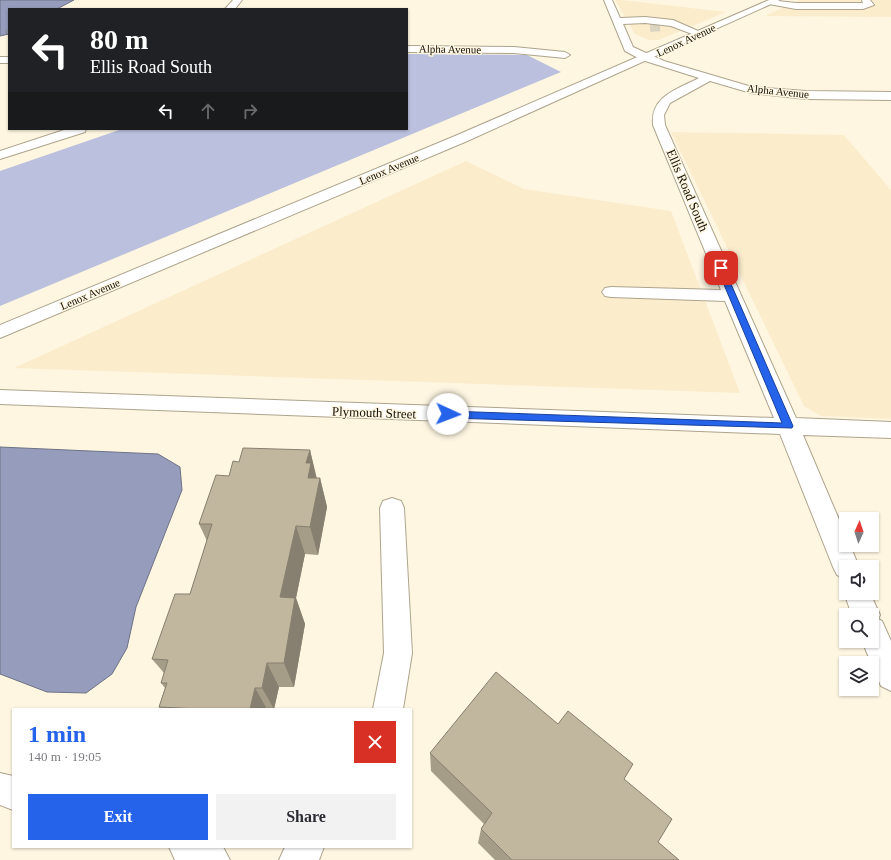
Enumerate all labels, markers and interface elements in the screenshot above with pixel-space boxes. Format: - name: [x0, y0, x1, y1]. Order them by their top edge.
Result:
- street label: Lenox Avenue: [655, 21, 717, 59]
- icon: left: [24, 24, 76, 76]
- text: 80 m: [90, 24, 148, 55]
- street label: Alpha Avenue: [419, 42, 481, 56]
- text: Ellis Road South: [90, 57, 212, 77]
- street label: Alpha Avenue: [746, 82, 810, 100]
- icon: left: [155, 100, 177, 122]
- icon: ahead: [197, 100, 219, 122]
- icon: right: [239, 100, 261, 122]
- street label: Ellis Road South: [663, 147, 712, 234]
- street label: Lenox Avenue: [357, 151, 421, 187]
- pin: [704, 251, 738, 285]
- icon: arrive: [710, 257, 732, 279]
- street label: Lenox Avenue: [58, 276, 122, 312]
- position arrow: [427, 393, 469, 435]
- street label: Plymouth Street: [332, 404, 417, 421]
- north arrow: [839, 512, 879, 552]
- map controls: [839, 512, 879, 696]
- button: sound: [839, 560, 879, 600]
- button: search: [839, 608, 879, 648]
- button: layers: [839, 656, 879, 696]
- text: 1 min: [28, 721, 86, 747]
- button: close: [354, 721, 396, 763]
- text: 140 m · 19:05: [28, 749, 101, 764]
- button: Exit: [28, 794, 208, 840]
- button: Share: [216, 794, 396, 840]

